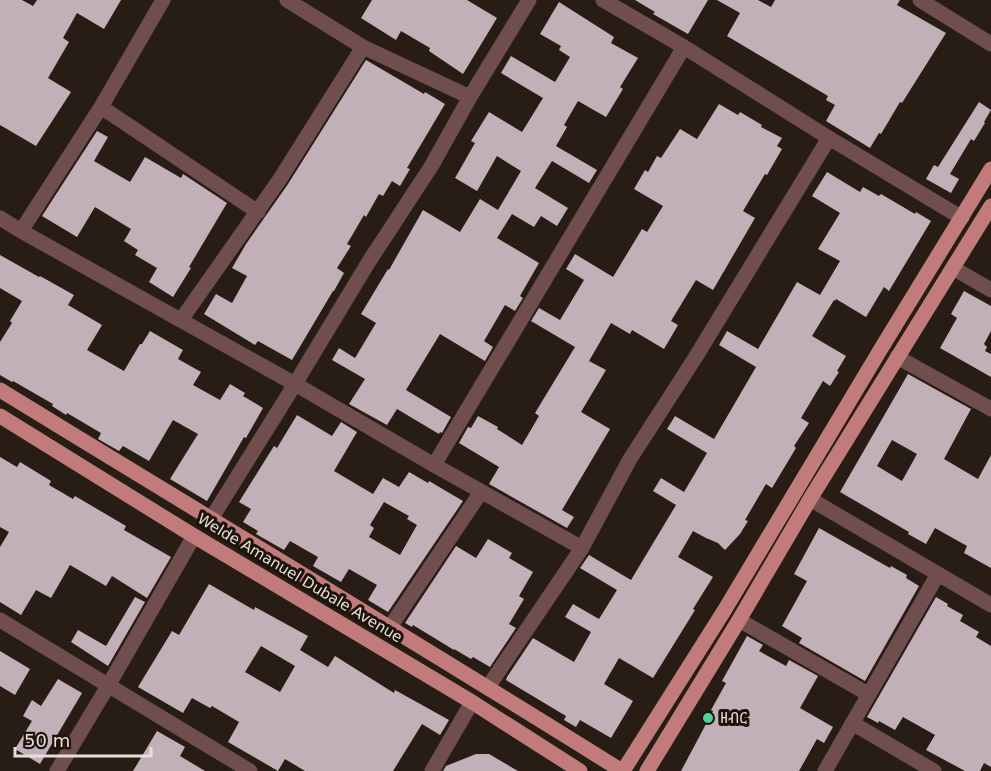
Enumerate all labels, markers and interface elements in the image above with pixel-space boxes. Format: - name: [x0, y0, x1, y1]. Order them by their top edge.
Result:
- street label: Welde Amanuel Dubale Avenue: [194, 510, 406, 646]
- place label: ዘብር: [720, 709, 747, 727]
- marker: ዘብር: [701, 711, 715, 725]
- scale bar: [15, 720, 152, 758]
- text: 50 m: [24, 730, 70, 751]

